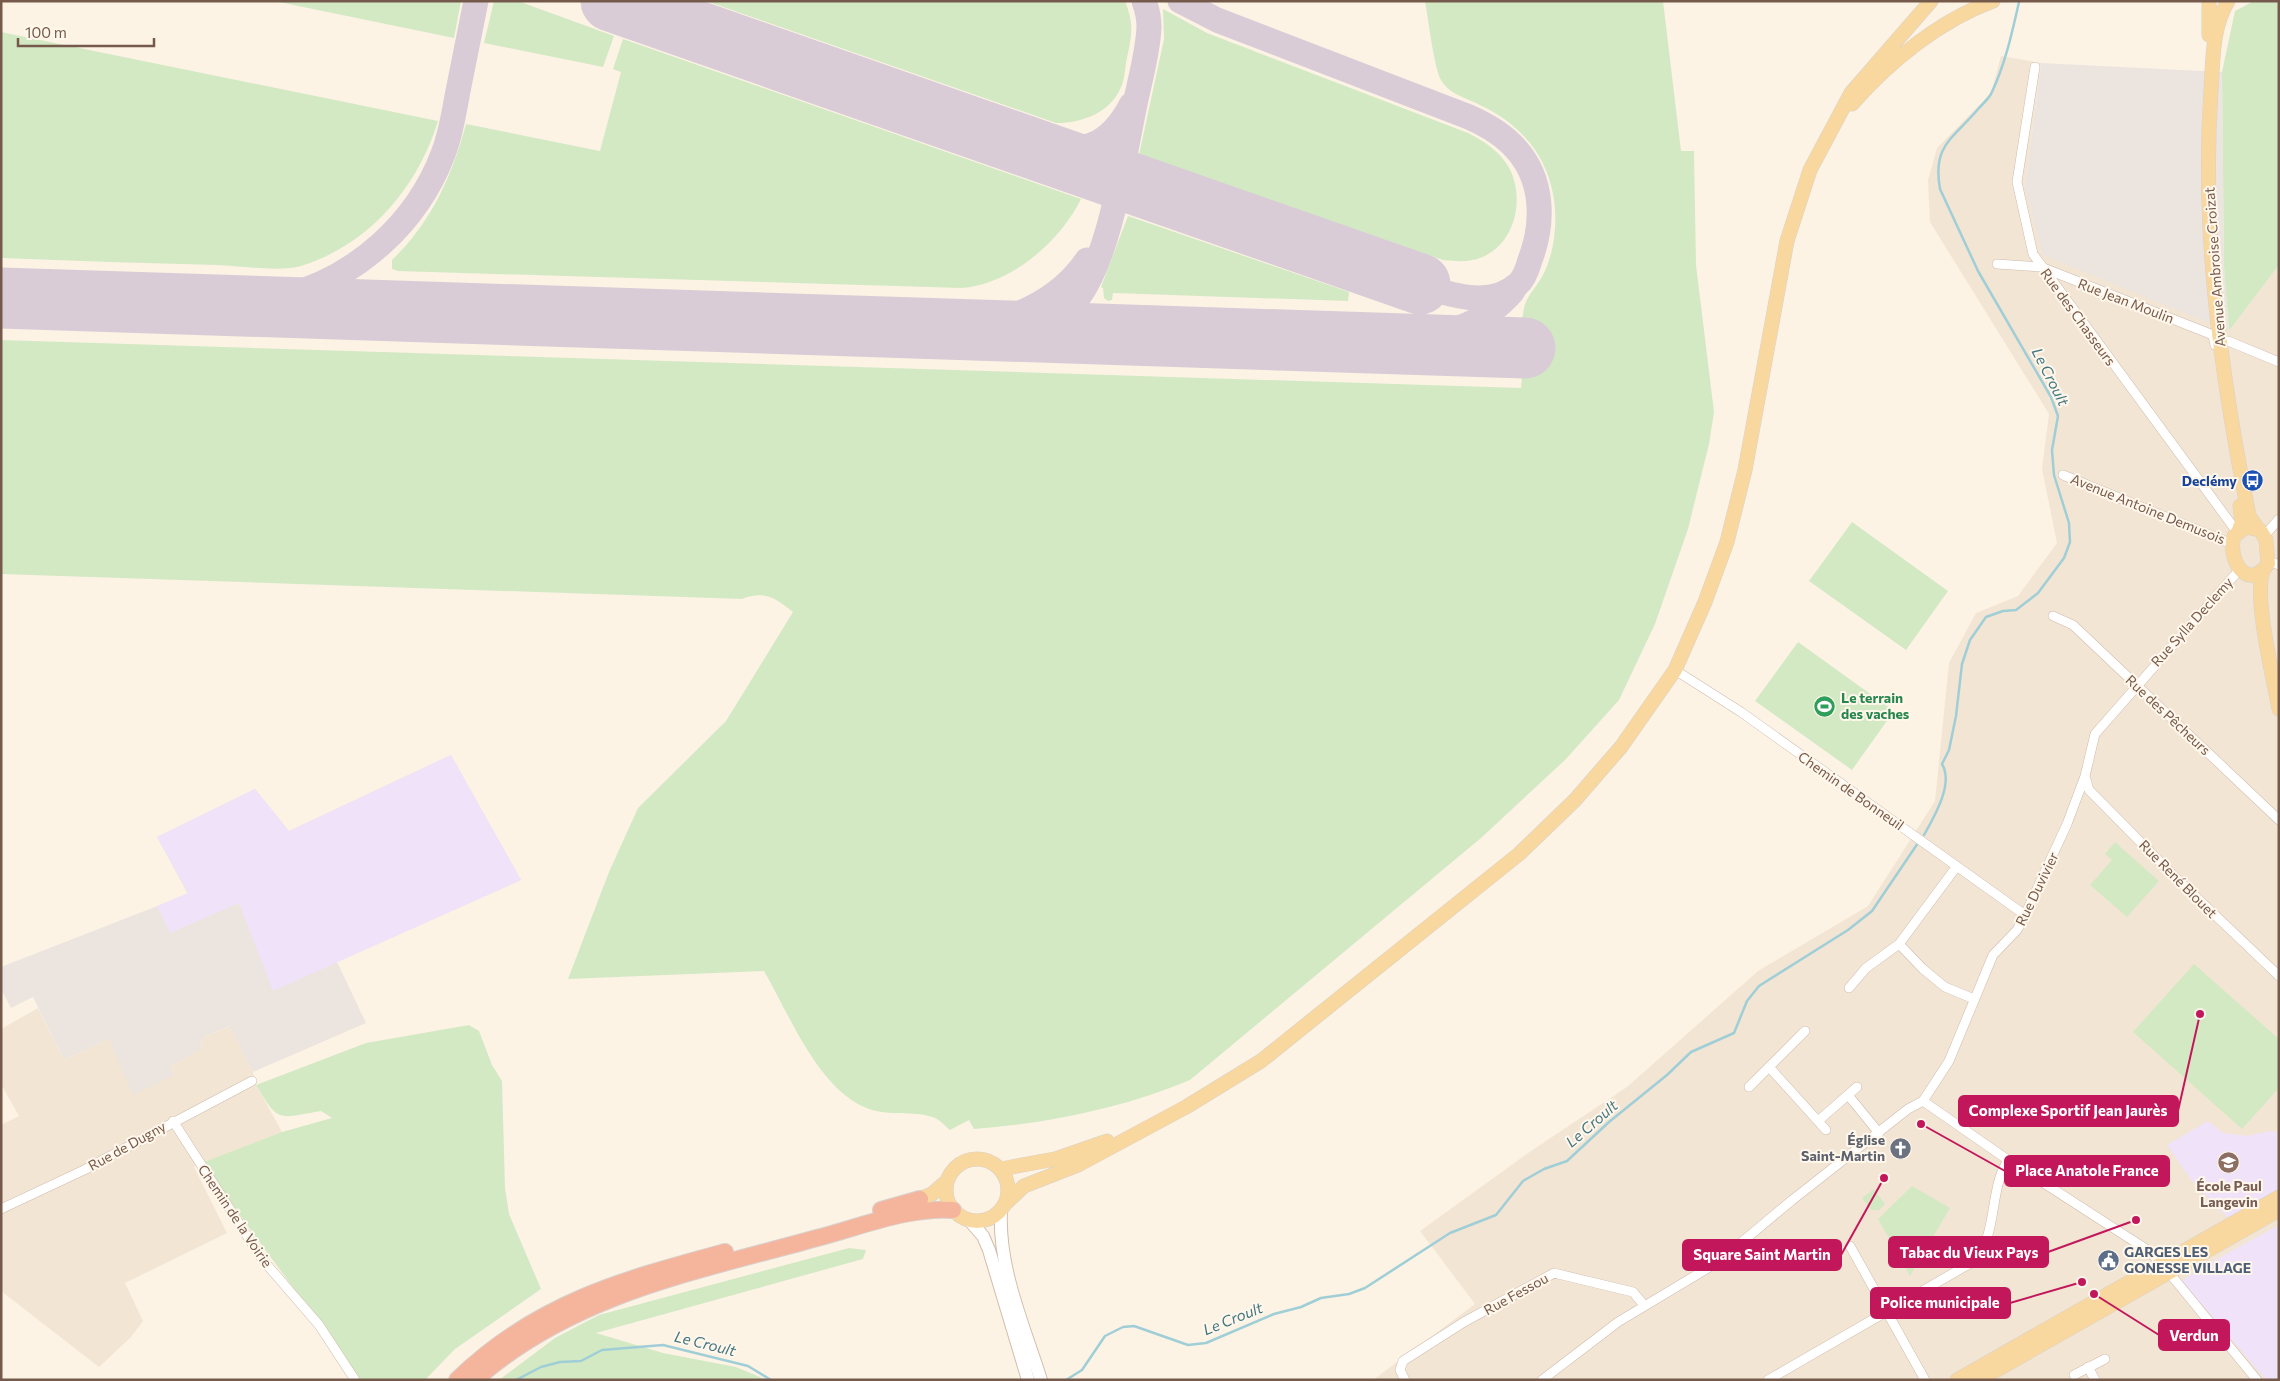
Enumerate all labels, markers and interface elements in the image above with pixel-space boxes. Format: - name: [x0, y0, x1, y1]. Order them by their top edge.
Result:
- scale bar: [18, 15, 154, 47]
- text: 100 m: [25, 23, 67, 41]
- street label: Avenue Ambroise Croizat: [2200, 186, 2229, 348]
- street label: Rue des Chasseurs: [2037, 265, 2119, 369]
- street label: Rue Jean Moulin: [2076, 274, 2177, 327]
- water label: Le Croult: [2029, 345, 2074, 409]
- bus stop icon: Declémy: [2241, 469, 2265, 493]
- street label: Avenue Antoine Demusois: [2068, 470, 2228, 547]
- place label: Declémy: [2182, 472, 2237, 489]
- street label: Rue Sylla Declemy: [2147, 574, 2236, 670]
- street label: Rue des Pêcheurs: [2122, 671, 2214, 758]
- place label: Le terrain des vaches: [1841, 689, 1910, 722]
- sports icon: Le terrain des vaches: [1813, 694, 1837, 718]
- street label: Chemin de Bonneuil: [1795, 748, 1908, 834]
- street label: Rue René Blouet: [2136, 836, 2221, 921]
- street label: Rue Duvivier: [2011, 849, 2062, 928]
- water label: Le Croult: [1562, 1095, 1622, 1151]
- callout: Complexe Sportif Jean Jaurès: [1959, 1096, 2178, 1126]
- text: Complexe Sportif Jean Jaurès: [1969, 1101, 2167, 1119]
- street label: Rue de Dugny: [85, 1117, 169, 1174]
- place label: Église Saint-Martin: [1801, 1131, 1885, 1164]
- church icon: Église Saint-Martin: [1889, 1136, 1913, 1160]
- school or university icon: École Paul Langevin: [2217, 1151, 2241, 1175]
- callout: Place Anatole France: [2005, 1156, 2169, 1186]
- street label: Chemin de la Voirie: [195, 1161, 276, 1270]
- text: Place Anatole France: [2015, 1161, 2159, 1179]
- place label: École Paul Langevin: [2196, 1177, 2262, 1210]
- callout: Tabac du Vieux Pays: [1889, 1237, 2048, 1267]
- callout: Square Saint Martin: [1683, 1240, 1841, 1270]
- text: Tabac du Vieux Pays: [1900, 1243, 2038, 1261]
- place label: GARGES LES GONESSE VILLAGE: [2124, 1243, 2251, 1276]
- text: Square Saint Martin: [1693, 1245, 1831, 1263]
- public building icon: GARGES LES GONESSE VILLAGE: [2096, 1248, 2120, 1272]
- street label: Rue Fessou: [1480, 1269, 1551, 1318]
- callout: Police municipale: [1871, 1288, 2010, 1318]
- text: Police municipale: [1880, 1293, 2000, 1311]
- water label: Le Croult: [1200, 1298, 1266, 1338]
- callout: Verdun: [2159, 1320, 2229, 1350]
- text: Verdun: [2169, 1326, 2219, 1344]
- water label: Le Croult: [673, 1327, 739, 1360]

